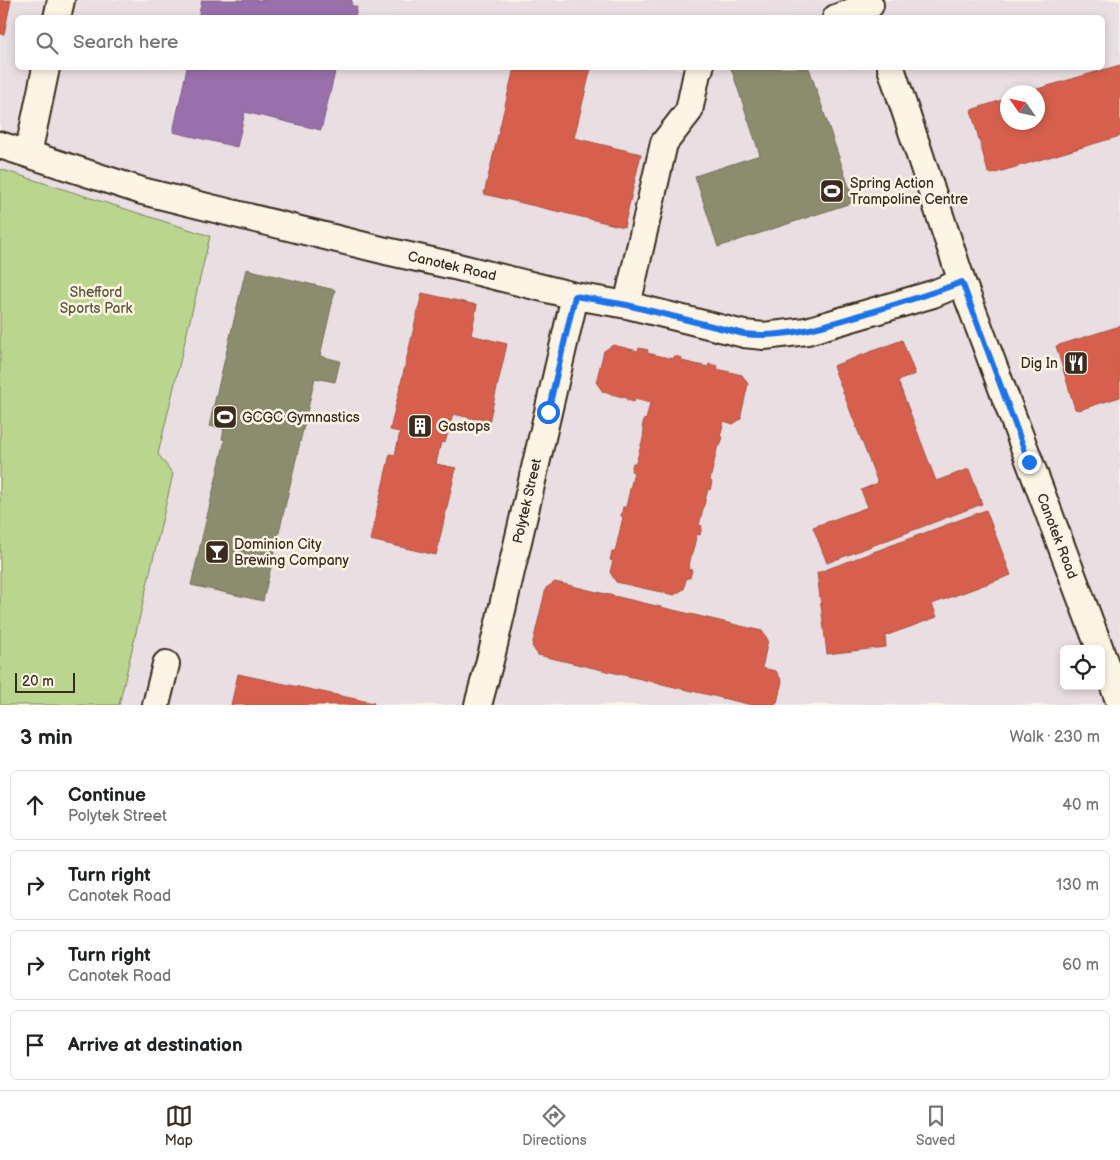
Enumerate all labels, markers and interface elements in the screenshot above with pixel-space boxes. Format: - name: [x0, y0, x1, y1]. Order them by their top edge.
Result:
- search box: [15, 15, 1105, 70]
- icon: search: [33, 29, 61, 57]
- text: Search here: [73, 31, 178, 54]
- north arrow: [1000, 85, 1045, 130]
- place label: Spring Action Trampoline Centre: [850, 175, 968, 208]
- sports icon: Spring Action Trampoline Centre: [819, 178, 845, 204]
- street label: Canotek Road: [406, 248, 498, 284]
- park label: Shefford Sports Park: [60, 284, 132, 317]
- restaurant icon: Dig In: [1063, 350, 1089, 376]
- place label: Dig In: [1020, 355, 1058, 372]
- route start: [537, 401, 560, 424]
- sports icon: GCGC Gymnastics: [212, 404, 238, 430]
- place label: GCGC Gymnastics: [242, 409, 360, 426]
- building icon: Gastops: [407, 413, 433, 439]
- place label: Gastops: [438, 418, 490, 435]
- route end: [1018, 451, 1041, 474]
- street label: Polytek Street: [509, 456, 545, 545]
- street label: Canotek Road: [1033, 491, 1081, 581]
- place label: Dominion City Brewing Company: [234, 536, 350, 569]
- bar icon: Dominion City Brewing Company: [204, 539, 230, 565]
- map controls: [1060, 645, 1105, 690]
- button: locate: [1060, 645, 1105, 690]
- scale bar: [15, 670, 75, 693]
- text: 20 m: [22, 673, 54, 690]
- text: 3 min: [20, 725, 73, 750]
- text: Walk · 230 m: [1010, 728, 1100, 747]
- text: Continue: [68, 784, 146, 807]
- icon: ahead: [21, 791, 49, 819]
- text: 40 m: [1062, 796, 1099, 815]
- text: Polytek Street: [68, 807, 167, 826]
- text: Turn right: [68, 864, 151, 887]
- icon: right: [21, 871, 49, 899]
- text: 130 m: [1056, 876, 1099, 895]
- text: Canotek Road: [68, 887, 171, 906]
- text: Turn right: [68, 944, 151, 967]
- icon: right: [21, 951, 49, 979]
- text: 60 m: [1062, 956, 1099, 975]
- text: Canotek Road: [68, 967, 171, 986]
- icon: arrive: [21, 1031, 49, 1059]
- text: Arrive at destination: [68, 1034, 243, 1057]
- tab: Map: [165, 1102, 193, 1149]
- tab: Directions: [522, 1102, 587, 1149]
- tab: Saved: [916, 1102, 955, 1149]

